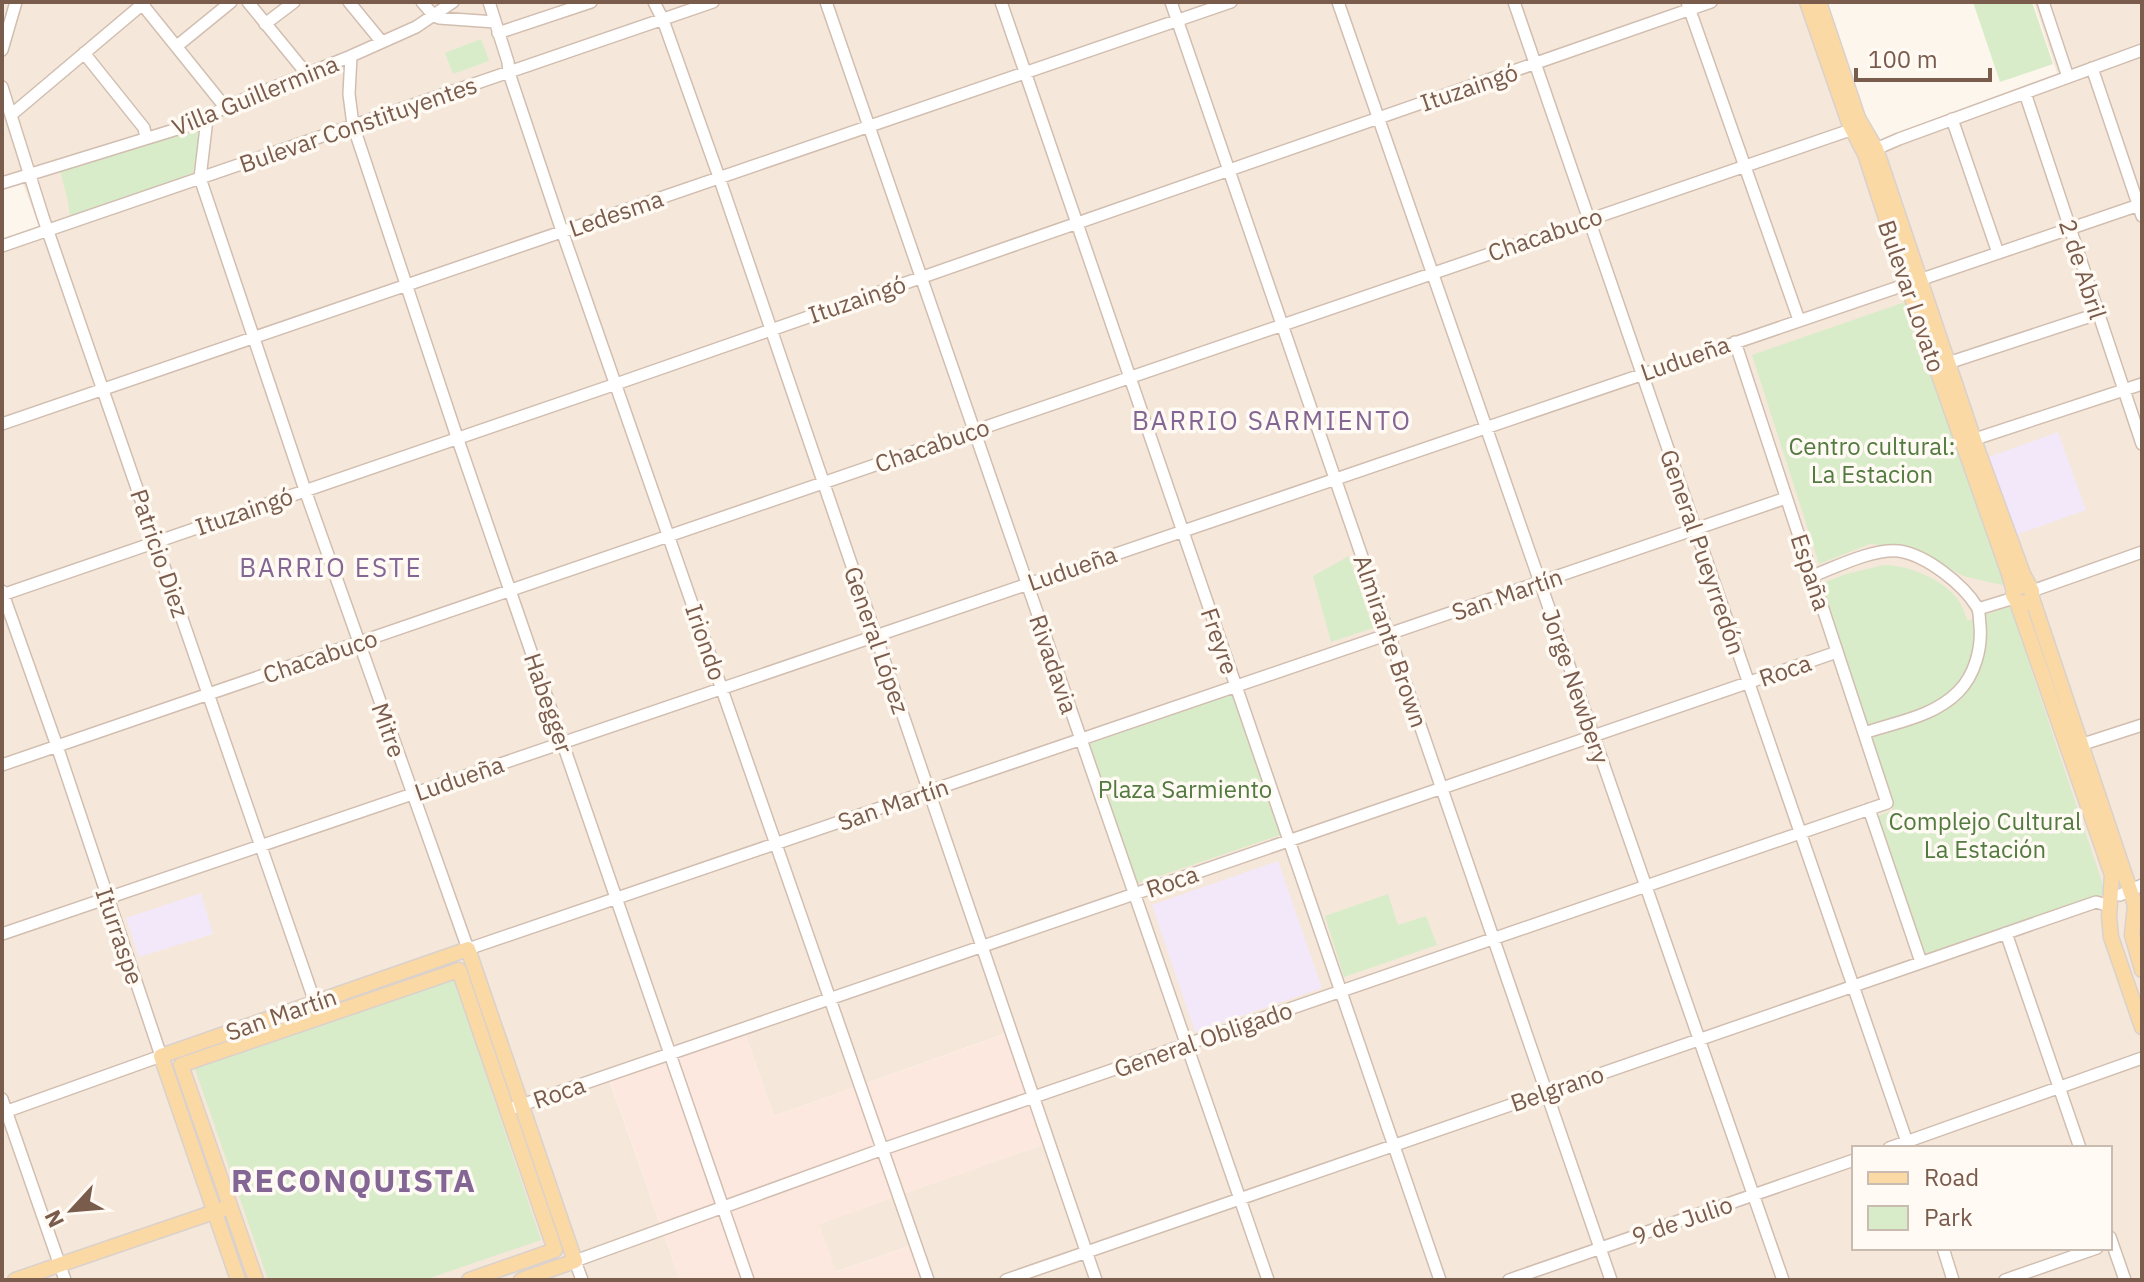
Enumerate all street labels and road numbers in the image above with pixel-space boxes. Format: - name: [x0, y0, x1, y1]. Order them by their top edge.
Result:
- street label: Villa Guillermina: [167, 47, 343, 143]
- street label: Ituzaingó: [1416, 55, 1522, 119]
- street label: Bulevar Constituyentes: [235, 68, 481, 180]
- street label: Ledesma: [565, 182, 667, 244]
- street label: Chacabuco: [1483, 199, 1607, 269]
- street label: 2 de Abril: [2052, 215, 2114, 323]
- street label: Bulevar Lovato: [1871, 216, 1953, 376]
- street label: Ituzaingó: [804, 267, 910, 331]
- street label: Ludueña: [1636, 328, 1734, 388]
- street label: Chacabuco: [870, 410, 994, 480]
- street label: General Pueyrredón: [1653, 445, 1753, 659]
- street label: Ituzaingó: [191, 479, 297, 543]
- street label: Patricio Diez: [123, 485, 197, 621]
- street label: España: [1784, 530, 1838, 615]
- street label: Ludueña: [1023, 538, 1121, 598]
- street label: Almirante Brown: [1346, 550, 1436, 732]
- street label: San Martín: [1447, 560, 1567, 628]
- street label: General López: [837, 562, 917, 718]
- street label: Iriondo: [678, 600, 734, 684]
- street label: Freyre: [1194, 603, 1246, 679]
- street label: Jorge Newbery: [1535, 604, 1617, 768]
- street label: Rivadavia: [1022, 610, 1086, 718]
- street label: Chacabuco: [258, 621, 382, 691]
- street label: Roca: [1755, 646, 1816, 694]
- street label: Habegger: [517, 649, 581, 758]
- street label: Mitre: [364, 698, 414, 762]
- street label: Ludueña: [410, 748, 508, 808]
- street label: San Martín: [833, 770, 953, 838]
- street label: Roca: [1142, 857, 1203, 905]
- street label: Iturraspe: [88, 883, 152, 989]
- street label: San Martín: [221, 980, 341, 1048]
- street label: General Obligado: [1110, 993, 1296, 1085]
- street label: Belgrano: [1506, 1057, 1608, 1119]
- street label: Roca: [529, 1068, 590, 1116]
- street label: 9 de Julio: [1627, 1188, 1737, 1252]

